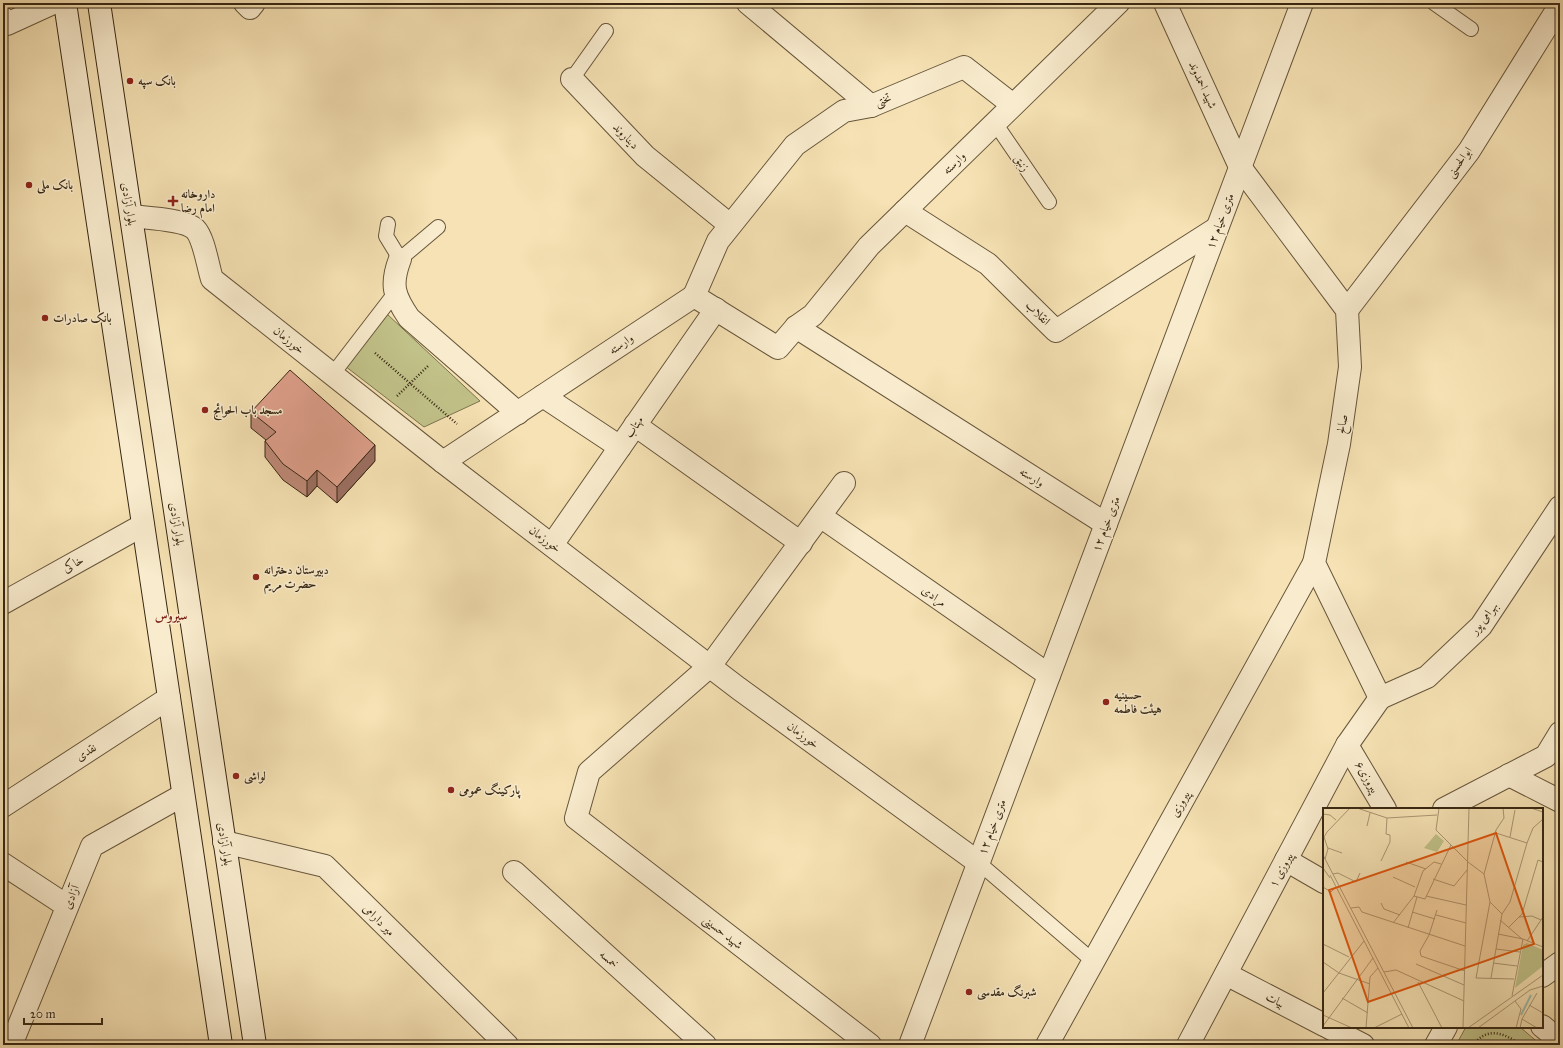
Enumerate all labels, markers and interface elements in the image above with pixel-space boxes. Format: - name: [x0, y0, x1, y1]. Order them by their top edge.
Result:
- street label: شهید احمدوند: [1185, 59, 1220, 111]
- place label: بانک سپه: [138, 74, 176, 89]
- marker: بانک سپه: [125, 76, 135, 86]
- street label: تختی: [873, 91, 894, 111]
- street label: دیناروند: [609, 120, 642, 153]
- street label: ابوالحسنی: [1443, 144, 1477, 181]
- street label: وارسته: [940, 149, 969, 178]
- street label: زنبق: [1011, 152, 1033, 175]
- place label: بانک ملی: [36, 178, 73, 195]
- marker: بانک ملی: [24, 180, 34, 190]
- street label: بلوار آزادی: [119, 181, 140, 227]
- place label: داروخانه امام رضا: [181, 187, 215, 219]
- street label: ۱۲ متری خیام: [1203, 191, 1241, 252]
- marker: داروخانه امام رضا: [168, 196, 178, 206]
- street label: انقلاب: [1022, 298, 1054, 329]
- place label: بانک صادرات: [53, 311, 112, 325]
- marker: بانک صادرات: [40, 313, 50, 323]
- street label: خورزمان: [270, 323, 307, 358]
- street label: وارسته: [606, 331, 637, 358]
- place label: مسجد باب الحوائج: [213, 402, 283, 421]
- marker: مسجد باب الحوائج: [200, 405, 210, 415]
- street label: مهتاب: [622, 413, 647, 441]
- street label: صالح: [1334, 413, 1353, 435]
- street label: وارسته: [1017, 464, 1047, 491]
- street label: ۱۲ متری خیام: [1089, 494, 1127, 555]
- street label: بلوار آزادی: [167, 501, 188, 547]
- street label: خورزمان: [526, 523, 564, 556]
- street label: خاکی: [60, 552, 86, 575]
- place label: دبیرستان دخترانه حضرت مریم: [264, 563, 329, 595]
- marker: دبیرستان دخترانه حضرت مریم: [251, 572, 261, 582]
- street label: مرادی: [918, 583, 949, 611]
- street label: بهرامی پور: [1466, 599, 1503, 639]
- district label: سیروس: [155, 608, 187, 624]
- place label: حسینیه هیئت فاطمه: [1114, 688, 1162, 716]
- marker: حسینیه هیئت فاطمه: [1101, 697, 1111, 707]
- street label: خورزمان: [784, 719, 822, 752]
- street label: نقدی: [73, 740, 99, 764]
- street label: پیروزی۶: [1351, 758, 1382, 797]
- place label: لواشی: [244, 769, 266, 785]
- marker: لواشی: [231, 771, 241, 781]
- place label: پارکینگ عمومی: [458, 782, 521, 799]
- marker: پارکینگ عمومی: [446, 785, 456, 795]
- street label: پیروزی: [1167, 788, 1195, 820]
- street label: ۱۲ متری خیام: [975, 797, 1013, 858]
- inset map: [1323, 808, 1543, 1028]
- street label: بلوار آزادی: [215, 821, 236, 867]
- street label: پیروزی ۱: [1266, 850, 1298, 891]
- street label: آزادی: [59, 881, 83, 911]
- street label: میر دارامی: [360, 901, 398, 939]
- street label: شهید حسینی: [699, 912, 746, 954]
- street label: خمسه: [597, 947, 621, 971]
- place label: شبرنگ مقدسی: [977, 984, 1037, 1001]
- marker: شبرنگ مقدسی: [964, 987, 974, 997]
- street label: بیات: [1263, 989, 1287, 1011]
- scale bar: [24, 1000, 102, 1026]
- text: 20 m: [30, 1007, 56, 1021]

